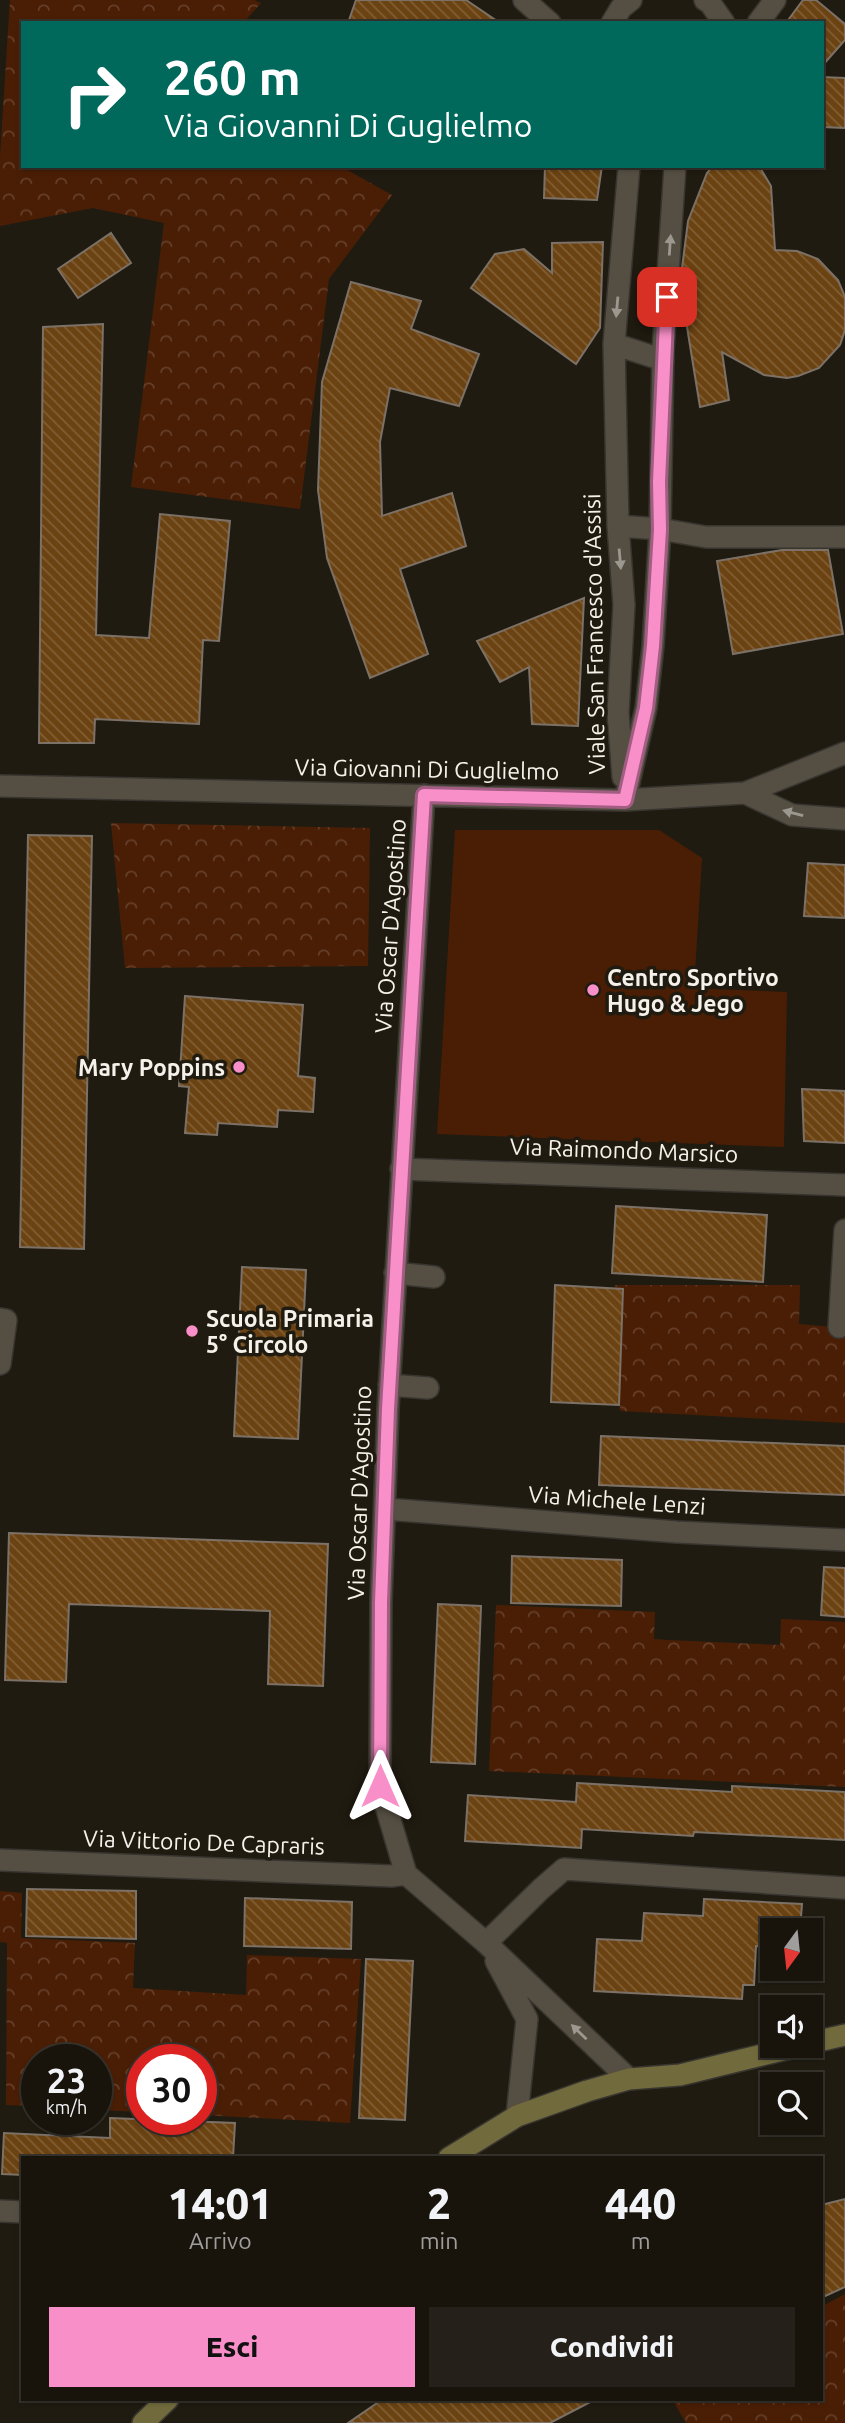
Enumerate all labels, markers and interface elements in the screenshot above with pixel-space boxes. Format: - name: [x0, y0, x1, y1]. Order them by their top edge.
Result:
- icon: right: [49, 49, 140, 140]
- text: 260 m: [164, 49, 301, 104]
- text: Via Giovanni Di Guglielmo: [164, 107, 532, 143]
- one-way arrow: [665, 234, 676, 256]
- pin: [637, 267, 697, 327]
- icon: arrive: [648, 278, 686, 316]
- one-way arrow: [611, 297, 622, 319]
- street label: Viale San Francesco d'Assisi: [579, 493, 609, 775]
- one-way arrow: [615, 548, 626, 570]
- street label: Via Giovanni Di Guglielmo: [294, 754, 560, 784]
- one-way arrow: [782, 807, 804, 818]
- street label: Via Oscar D'Agostino: [370, 818, 410, 1034]
- place label: Centro Sportivo Hugo & Jego: [607, 965, 779, 1016]
- marker: Centro Sportivo Hugo & Jego: [585, 982, 601, 998]
- place label: Mary Poppins: [78, 1055, 225, 1080]
- marker: Mary Poppins: [231, 1059, 247, 1075]
- street label: Via Raimondo Marsico: [509, 1134, 739, 1166]
- place label: Scuola Primaria 5° Circolo: [206, 1306, 374, 1357]
- marker: Scuola Primaria 5° Circolo: [184, 1323, 200, 1339]
- street label: Via Oscar D'Agostino: [343, 1385, 375, 1601]
- street label: Via Michele Lenzi: [527, 1481, 707, 1519]
- position arrow: [343, 1749, 417, 1823]
- street label: Via Vittorio De Capraris: [83, 1825, 325, 1859]
- north arrow: [760, 1918, 822, 1981]
- map controls: [760, 1918, 823, 2135]
- button: sound: [760, 1995, 823, 2058]
- one-way arrow: [571, 2023, 588, 2040]
- speed limit sign: 30: [126, 2044, 217, 2135]
- text: 23: [47, 2060, 86, 2100]
- button: search: [760, 2072, 823, 2135]
- text: km/h: [46, 2097, 87, 2117]
- text: 14:01: [168, 2180, 273, 2227]
- text: 2: [427, 2180, 451, 2227]
- text: 440: [605, 2180, 676, 2227]
- text: Arrivo: [189, 2228, 252, 2253]
- text: min: [420, 2228, 458, 2253]
- text: m: [631, 2228, 651, 2253]
- button: Esci: [49, 2307, 415, 2387]
- button: Condividi: [429, 2307, 795, 2387]

